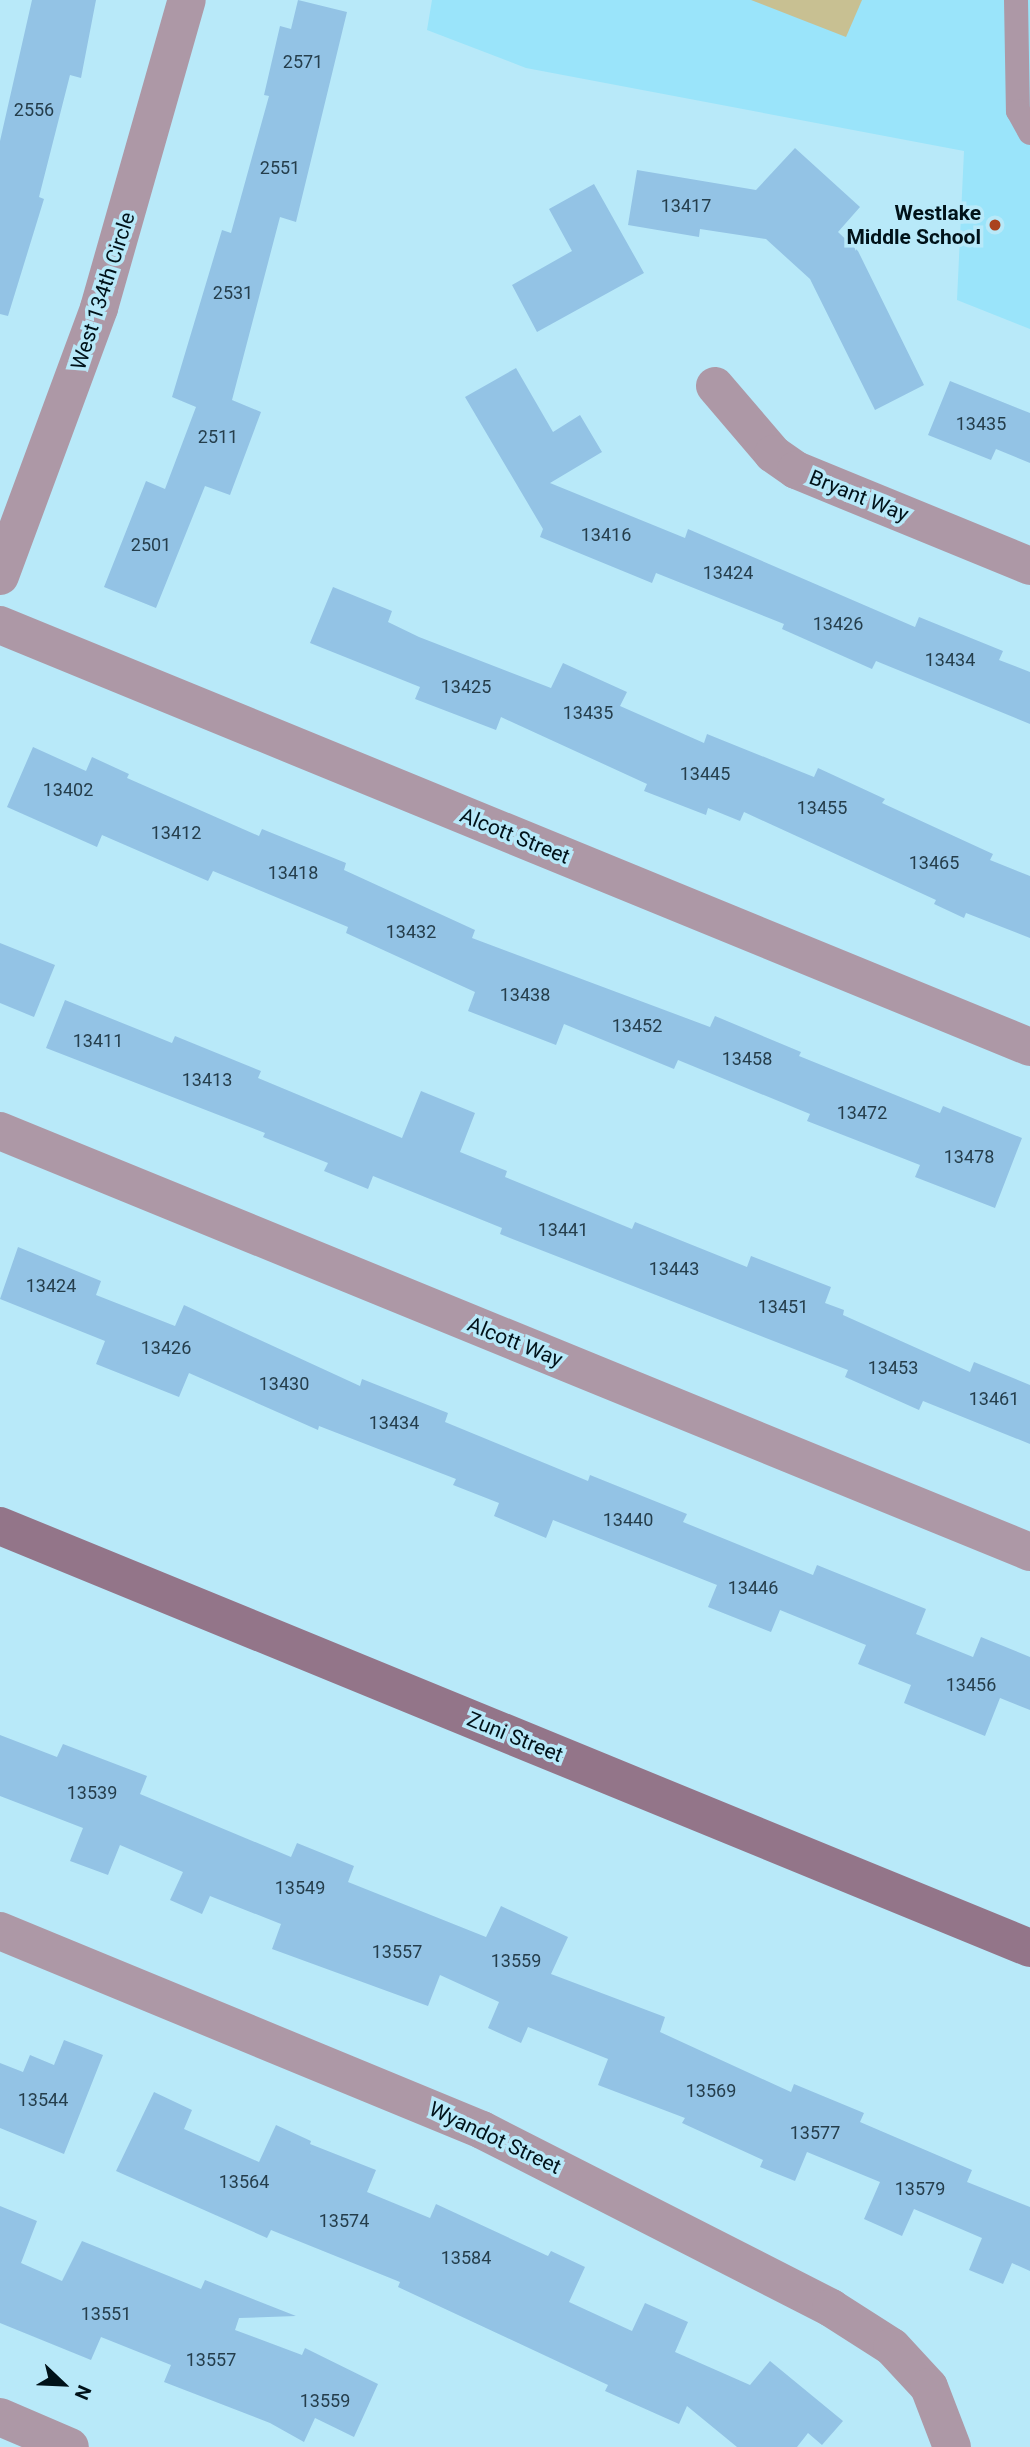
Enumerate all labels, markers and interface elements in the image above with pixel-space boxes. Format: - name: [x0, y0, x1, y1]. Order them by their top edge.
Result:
- house number: 2571: [283, 51, 323, 73]
- house number: 2556: [14, 99, 54, 121]
- house number: 2551: [260, 157, 300, 179]
- house number: 13417: [661, 195, 711, 217]
- place label: Westlake Middle School: [846, 200, 981, 250]
- street label: West 134th Circle: [66, 209, 140, 373]
- marker: Westlake Middle School: [987, 217, 1003, 233]
- house number: 2531: [213, 282, 253, 304]
- house number: 13435: [956, 413, 1006, 435]
- house number: 2511: [198, 426, 238, 448]
- street label: Bryant Way: [806, 465, 912, 527]
- house number: 13416: [581, 524, 631, 546]
- house number: 2501: [131, 534, 171, 556]
- house number: 13424: [703, 562, 753, 584]
- house number: 13426: [813, 613, 863, 635]
- house number: 13434: [925, 649, 975, 671]
- house number: 13425: [441, 676, 491, 698]
- house number: 13435: [563, 702, 613, 724]
- house number: 13445: [680, 763, 730, 785]
- house number: 13402: [43, 779, 93, 801]
- house number: 13455: [797, 797, 847, 819]
- street label: Alcott Street: [456, 803, 574, 869]
- house number: 13412: [151, 822, 201, 844]
- house number: 13465: [909, 852, 959, 874]
- house number: 13418: [268, 862, 318, 884]
- house number: 13432: [386, 921, 436, 943]
- house number: 13438: [500, 984, 550, 1006]
- house number: 13452: [612, 1015, 662, 1037]
- house number: 13411: [73, 1030, 123, 1052]
- house number: 13458: [722, 1048, 772, 1070]
- house number: 13413: [182, 1069, 232, 1091]
- house number: 13472: [837, 1102, 887, 1124]
- house number: 13478: [944, 1146, 994, 1168]
- house number: 13441: [538, 1219, 588, 1241]
- house number: 13443: [649, 1258, 699, 1280]
- house number: 13424: [26, 1275, 76, 1297]
- house number: 13451: [758, 1296, 808, 1318]
- street label: Alcott Way: [464, 1312, 566, 1372]
- house number: 13426: [141, 1337, 191, 1359]
- house number: 13453: [868, 1357, 918, 1379]
- house number: 13430: [259, 1373, 309, 1395]
- house number: 13461: [969, 1388, 1019, 1410]
- house number: 13434: [369, 1412, 419, 1434]
- house number: 13440: [603, 1509, 653, 1531]
- house number: 13446: [728, 1577, 778, 1599]
- house number: 13456: [946, 1674, 996, 1696]
- street label: Zuni Street: [463, 1706, 567, 1768]
- house number: 13539: [67, 1782, 117, 1804]
- house number: 13549: [275, 1877, 325, 1899]
- house number: 13557: [372, 1941, 422, 1963]
- house number: 13559: [491, 1950, 541, 1972]
- house number: 13569: [686, 2080, 736, 2102]
- house number: 13544: [18, 2089, 68, 2111]
- street label: Wyandot Street: [425, 2096, 565, 2180]
- house number: 13577: [790, 2122, 840, 2144]
- house number: 13564: [219, 2171, 269, 2193]
- house number: 13579: [895, 2178, 945, 2200]
- house number: 13574: [319, 2210, 369, 2232]
- house number: 13584: [441, 2247, 491, 2269]
- house number: 13551: [81, 2303, 131, 2325]
- north arrow: [28, 2349, 98, 2419]
- house number: 13557: [186, 2349, 236, 2371]
- text: N: [70, 2382, 96, 2403]
- house number: 13559: [300, 2390, 350, 2412]

